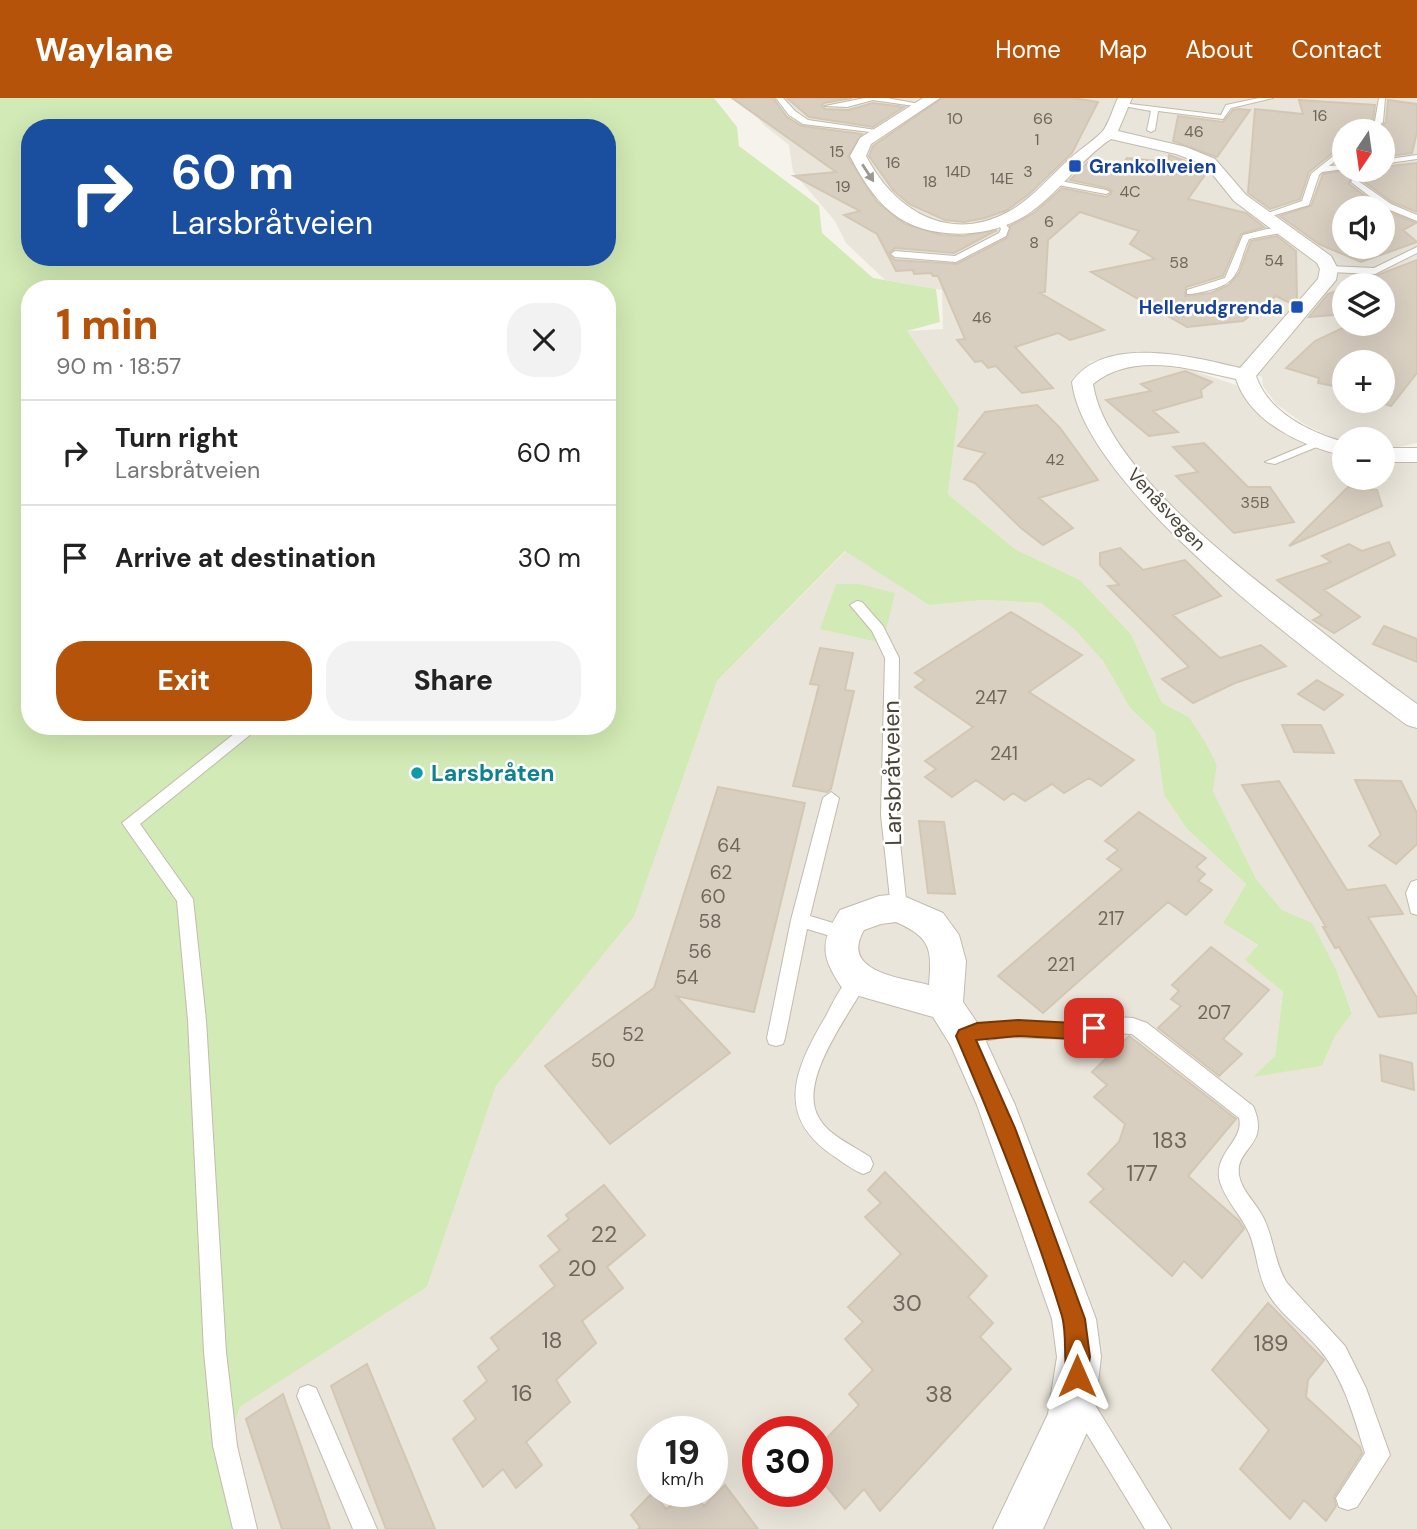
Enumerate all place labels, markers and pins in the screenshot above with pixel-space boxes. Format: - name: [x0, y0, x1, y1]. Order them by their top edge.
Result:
- place label: Grankollveien: [1089, 154, 1216, 179]
- marker: Grankollveien: [1067, 158, 1083, 174]
- place label: Hellerudgrenda: [1139, 295, 1283, 320]
- marker: Hellerudgrenda: [1289, 299, 1305, 315]
- place label: Larsbråten: [431, 758, 554, 788]
- marker: Larsbråten: [409, 765, 425, 781]
- pin: [1064, 998, 1124, 1058]

